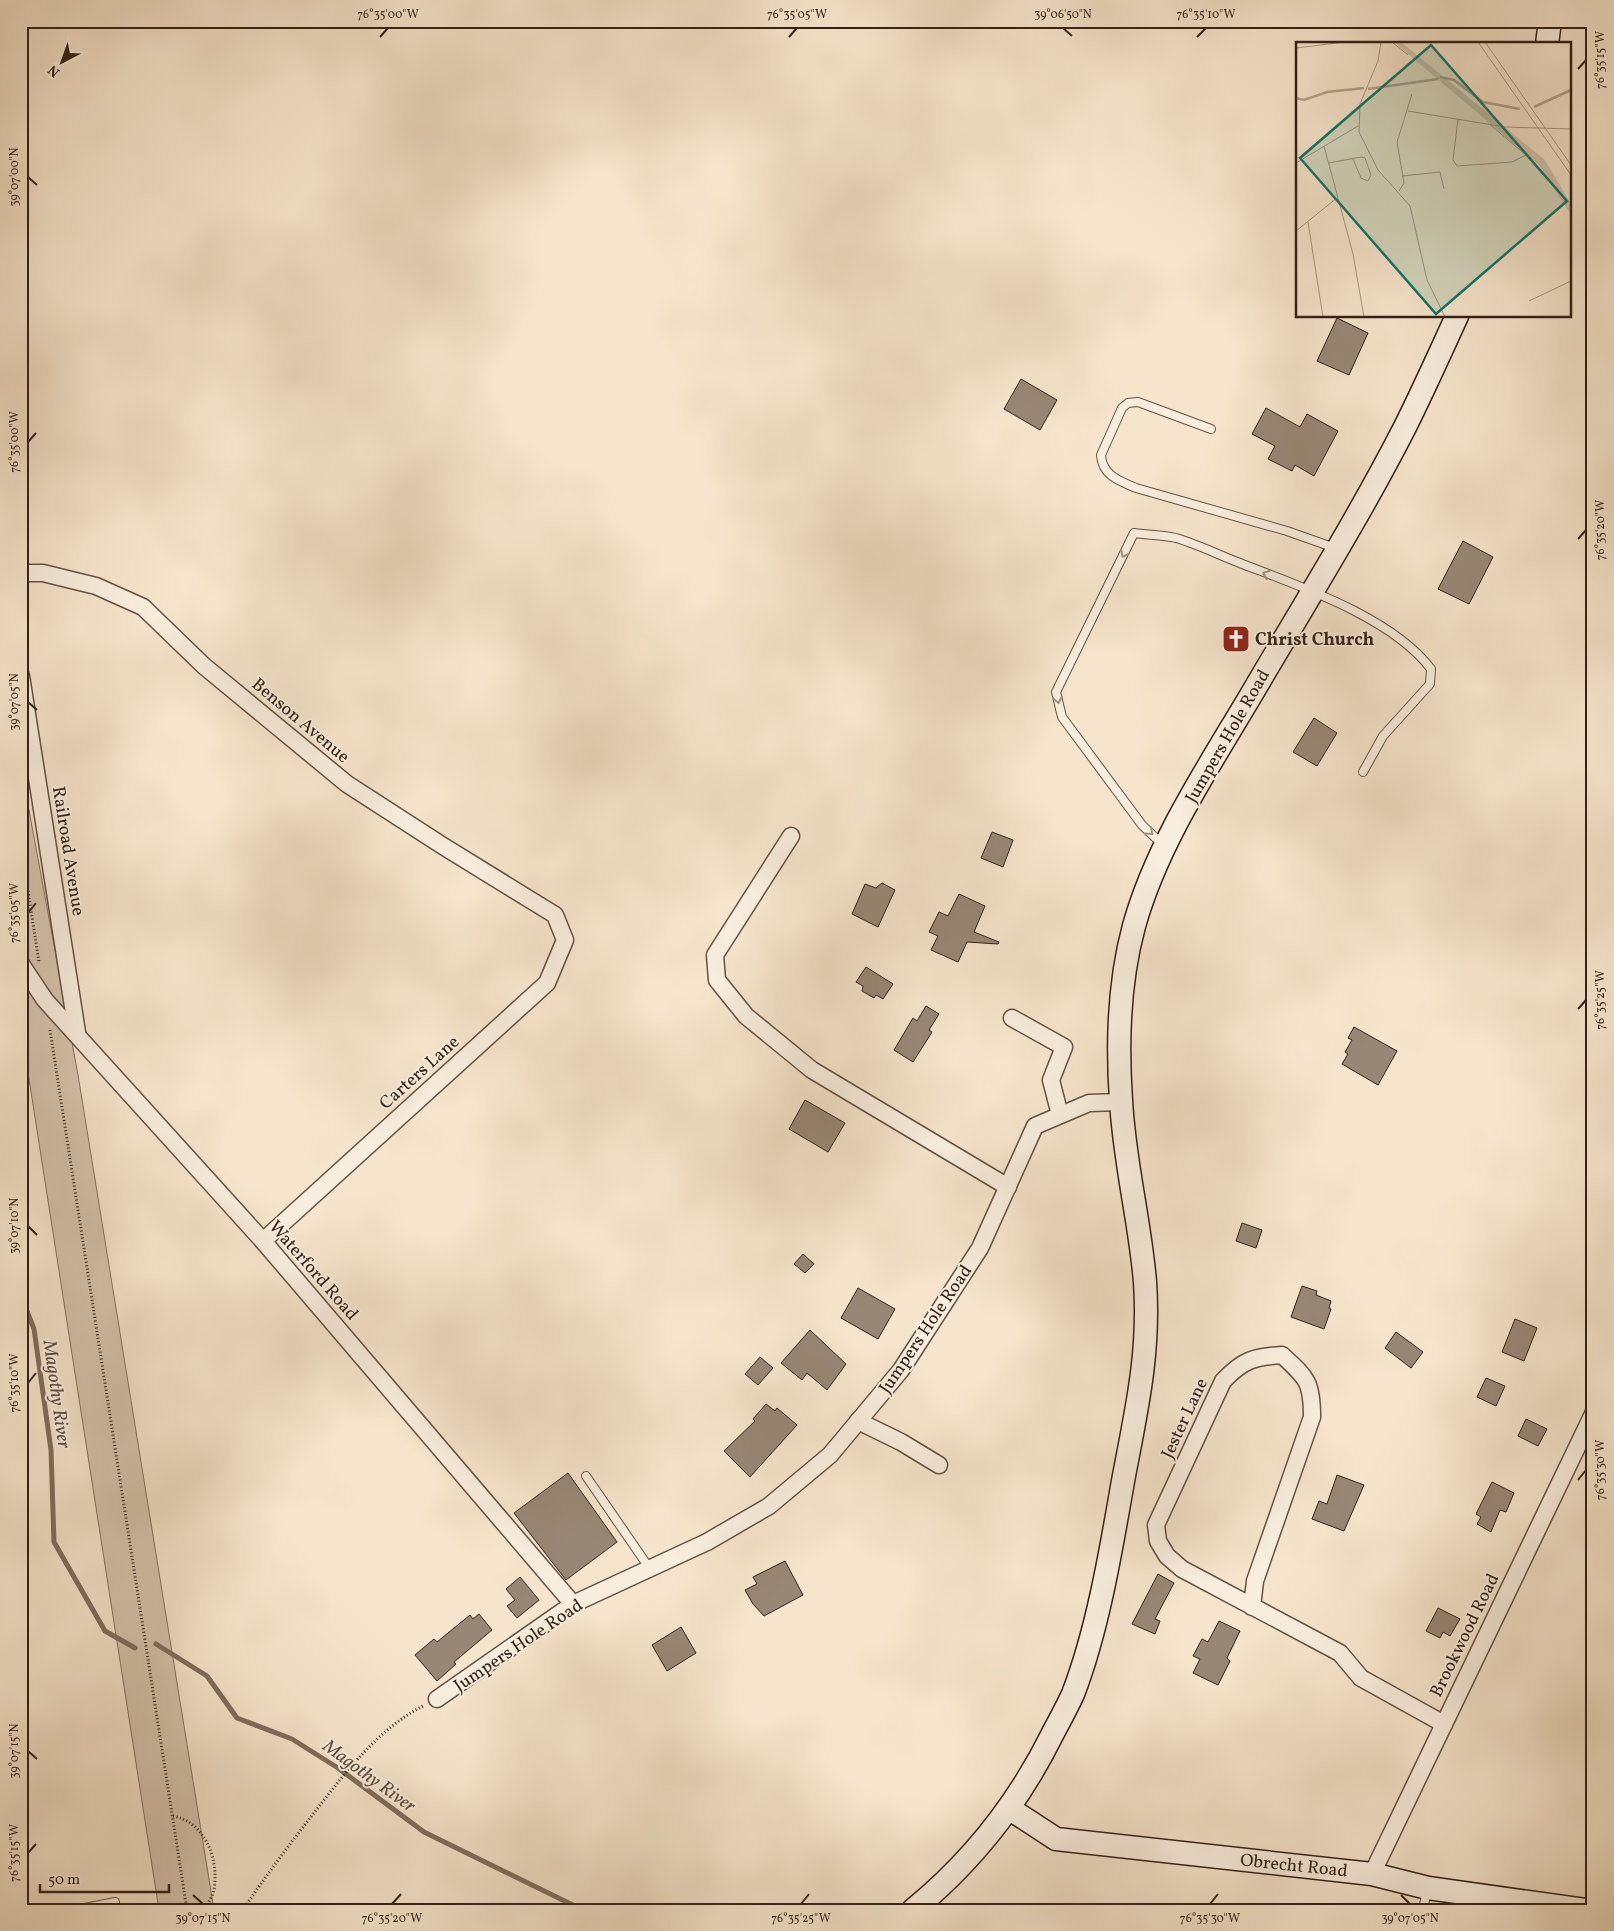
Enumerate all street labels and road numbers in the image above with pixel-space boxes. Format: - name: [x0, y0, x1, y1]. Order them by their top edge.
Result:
- street label: Jumpers Hole Road: [1180, 665, 1277, 808]
- street label: Benson Avenue: [246, 673, 354, 770]
- street label: Railroad Avenue: [45, 785, 90, 918]
- street label: Carters Lane: [374, 1030, 466, 1116]
- street label: Waterford Road: [262, 1215, 363, 1326]
- street label: Jumpers Hole Road: [874, 1260, 979, 1399]
- street label: Jester Lane: [1156, 1374, 1215, 1463]
- street label: Brookwood Road: [1425, 1570, 1506, 1702]
- street label: Jumpers Hole Road: [449, 1594, 588, 1699]
- street label: Obrecht Road: [1239, 1848, 1349, 1885]

